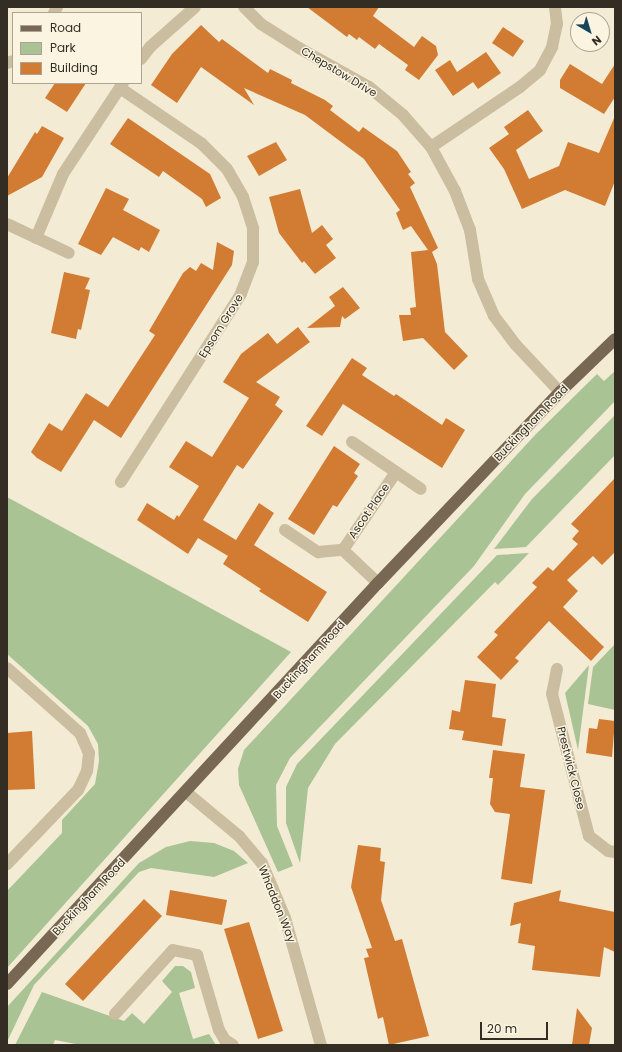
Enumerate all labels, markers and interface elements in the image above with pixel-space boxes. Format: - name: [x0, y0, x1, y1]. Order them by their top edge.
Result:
- legend: [12, 12, 142, 84]
- north arrow: [570, 12, 610, 52]
- text: Road: [50, 19, 81, 36]
- text: N: [589, 32, 605, 50]
- text: Park: [50, 39, 76, 56]
- street label: Chepstow Drive: [299, 44, 379, 100]
- text: Building: [50, 59, 98, 76]
- street label: Epsom Grove: [196, 292, 246, 360]
- street label: Buckingham Road: [491, 382, 571, 464]
- street label: Ascot Place: [346, 481, 392, 541]
- street label: Buckingham Road: [270, 618, 348, 702]
- street label: Prestwick Close: [554, 725, 588, 811]
- street label: Buckingham Road: [50, 856, 128, 938]
- street label: Whaddon Way: [256, 864, 298, 944]
- scale bar: [482, 1014, 550, 1040]
- text: 20 m: [487, 1020, 517, 1037]

